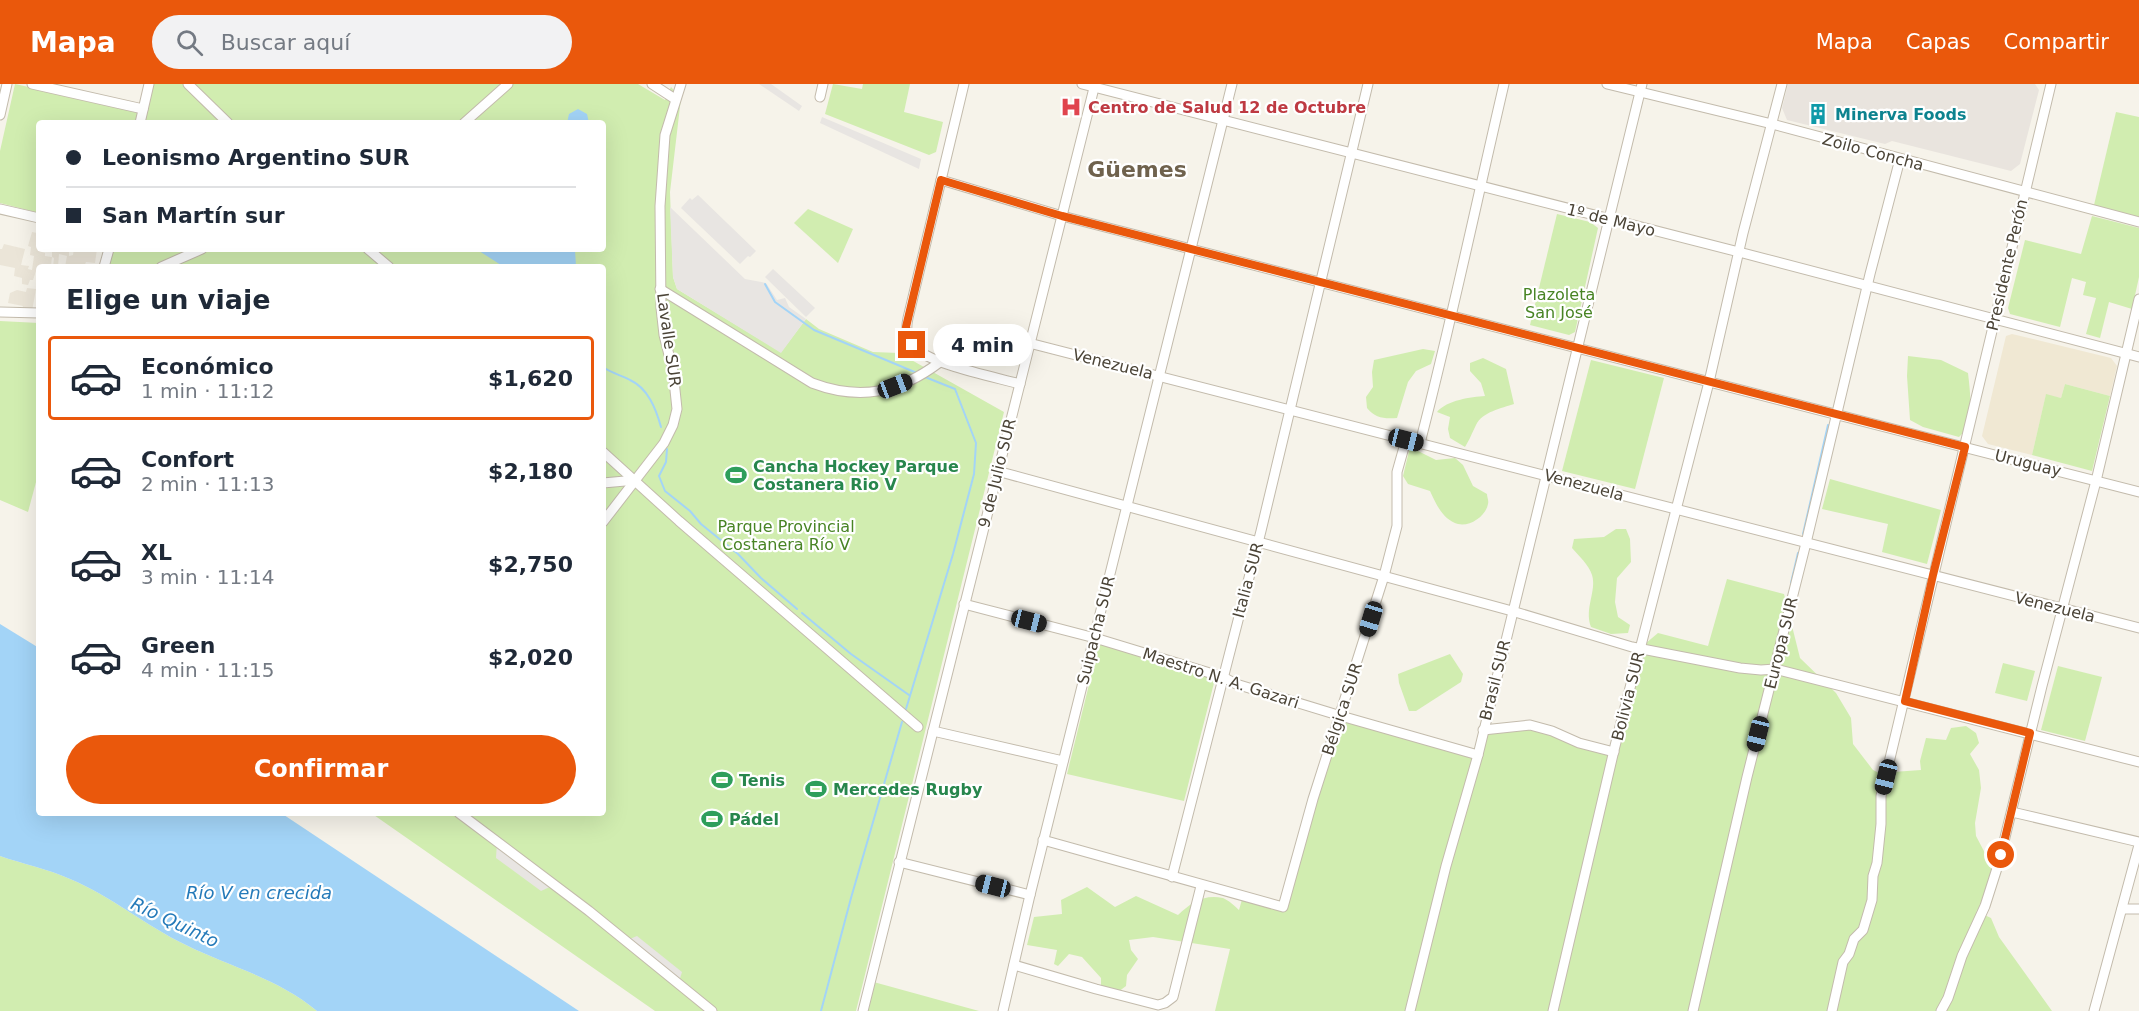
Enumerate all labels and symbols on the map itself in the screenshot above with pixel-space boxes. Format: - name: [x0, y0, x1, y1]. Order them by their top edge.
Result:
- hospital icon: Centro de Salud 12 de Octubre: [1059, 95, 1083, 119]
- place label: Centro de Salud 12 de Octubre: [1088, 98, 1366, 117]
- building icon: Minerva Foods: [1806, 102, 1830, 126]
- place label: Minerva Foods: [1835, 105, 1967, 124]
- street label: Zoilo Concha: [1820, 129, 1926, 175]
- district label: Güemes: [1087, 157, 1187, 182]
- street label: Presidente Perón: [1983, 197, 2031, 333]
- street label: 1º de Mayo: [1565, 200, 1657, 240]
- park label: Plazoleta San José: [1523, 285, 1595, 322]
- street label: Lavalle SUR: [653, 292, 685, 388]
- callout: 4 min: [933, 324, 1032, 366]
- route end: [898, 331, 925, 358]
- street label: Venezuela: [1071, 345, 1155, 383]
- car: [875, 371, 915, 401]
- street label: 9 de Julio SUR: [974, 416, 1020, 530]
- car: [1386, 427, 1426, 453]
- street label: Uruguay: [1993, 446, 2063, 480]
- place label: Cancha Hockey Parque Costanera Rio V: [753, 457, 959, 494]
- sports icon: Cancha Hockey Parque Costanera Rio V: [724, 463, 748, 487]
- street label: Venezuela: [1542, 465, 1626, 505]
- park label: Parque Provincial Costanera Río V: [717, 517, 855, 554]
- street label: Italia SUR: [1229, 540, 1267, 620]
- street label: Suipacha SUR: [1073, 574, 1119, 686]
- street label: Venezuela: [2013, 588, 2097, 626]
- street label: Europa SUR: [1760, 595, 1802, 691]
- car: [1357, 599, 1385, 639]
- car: [1009, 608, 1049, 634]
- street label: Brasil SUR: [1476, 638, 1514, 722]
- street label: Maestro N. A. Gazari: [1140, 644, 1302, 712]
- street label: Bolivia SUR: [1608, 649, 1648, 743]
- street label: Bélgica SUR: [1318, 660, 1366, 758]
- car: [1745, 714, 1771, 754]
- car: [1873, 757, 1899, 797]
- sports icon: Tenis: [710, 768, 734, 792]
- place label: Tenis: [739, 771, 785, 790]
- sports icon: Mercedes Rugby: [804, 777, 828, 801]
- place label: Mercedes Rugby: [833, 780, 983, 799]
- sports icon: Pádel: [700, 807, 724, 831]
- place label: Pádel: [729, 810, 779, 829]
- route start: [1987, 841, 2014, 868]
- car: [973, 873, 1013, 899]
- water label: Río V en crecida: [186, 882, 332, 903]
- water label: Río Quinto: [128, 893, 222, 951]

